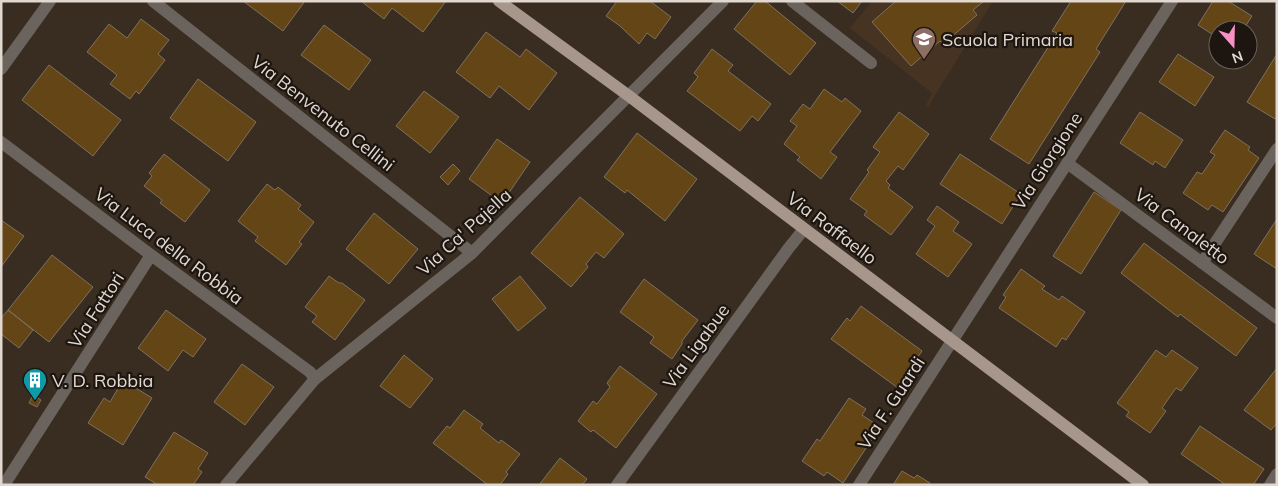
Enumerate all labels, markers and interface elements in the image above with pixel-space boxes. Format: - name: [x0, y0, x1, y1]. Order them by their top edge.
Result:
- north arrow: [1208, 20, 1258, 70]
- school or university icon: Scuola Primaria: [911, 26, 937, 60]
- place label: Scuola Primaria: [942, 28, 1073, 51]
- text: N: [1229, 47, 1245, 67]
- street label: Via Benvenuto Cellini: [247, 50, 399, 176]
- street label: Via Giorgione: [1007, 108, 1087, 214]
- street label: Via Luca della Robbia: [90, 182, 248, 310]
- street label: Via Canaletto: [1130, 183, 1234, 269]
- street label: Via Ca' Pajella: [412, 184, 516, 280]
- street label: Via Raffaello: [782, 187, 882, 269]
- street label: Via Fattori: [63, 268, 129, 352]
- street label: Via Ligabue: [658, 299, 734, 393]
- street label: Via F. Guardi: [852, 352, 930, 454]
- building icon: V. D. Robbia: [22, 367, 48, 401]
- place label: V. D. Robbia: [52, 369, 153, 392]

